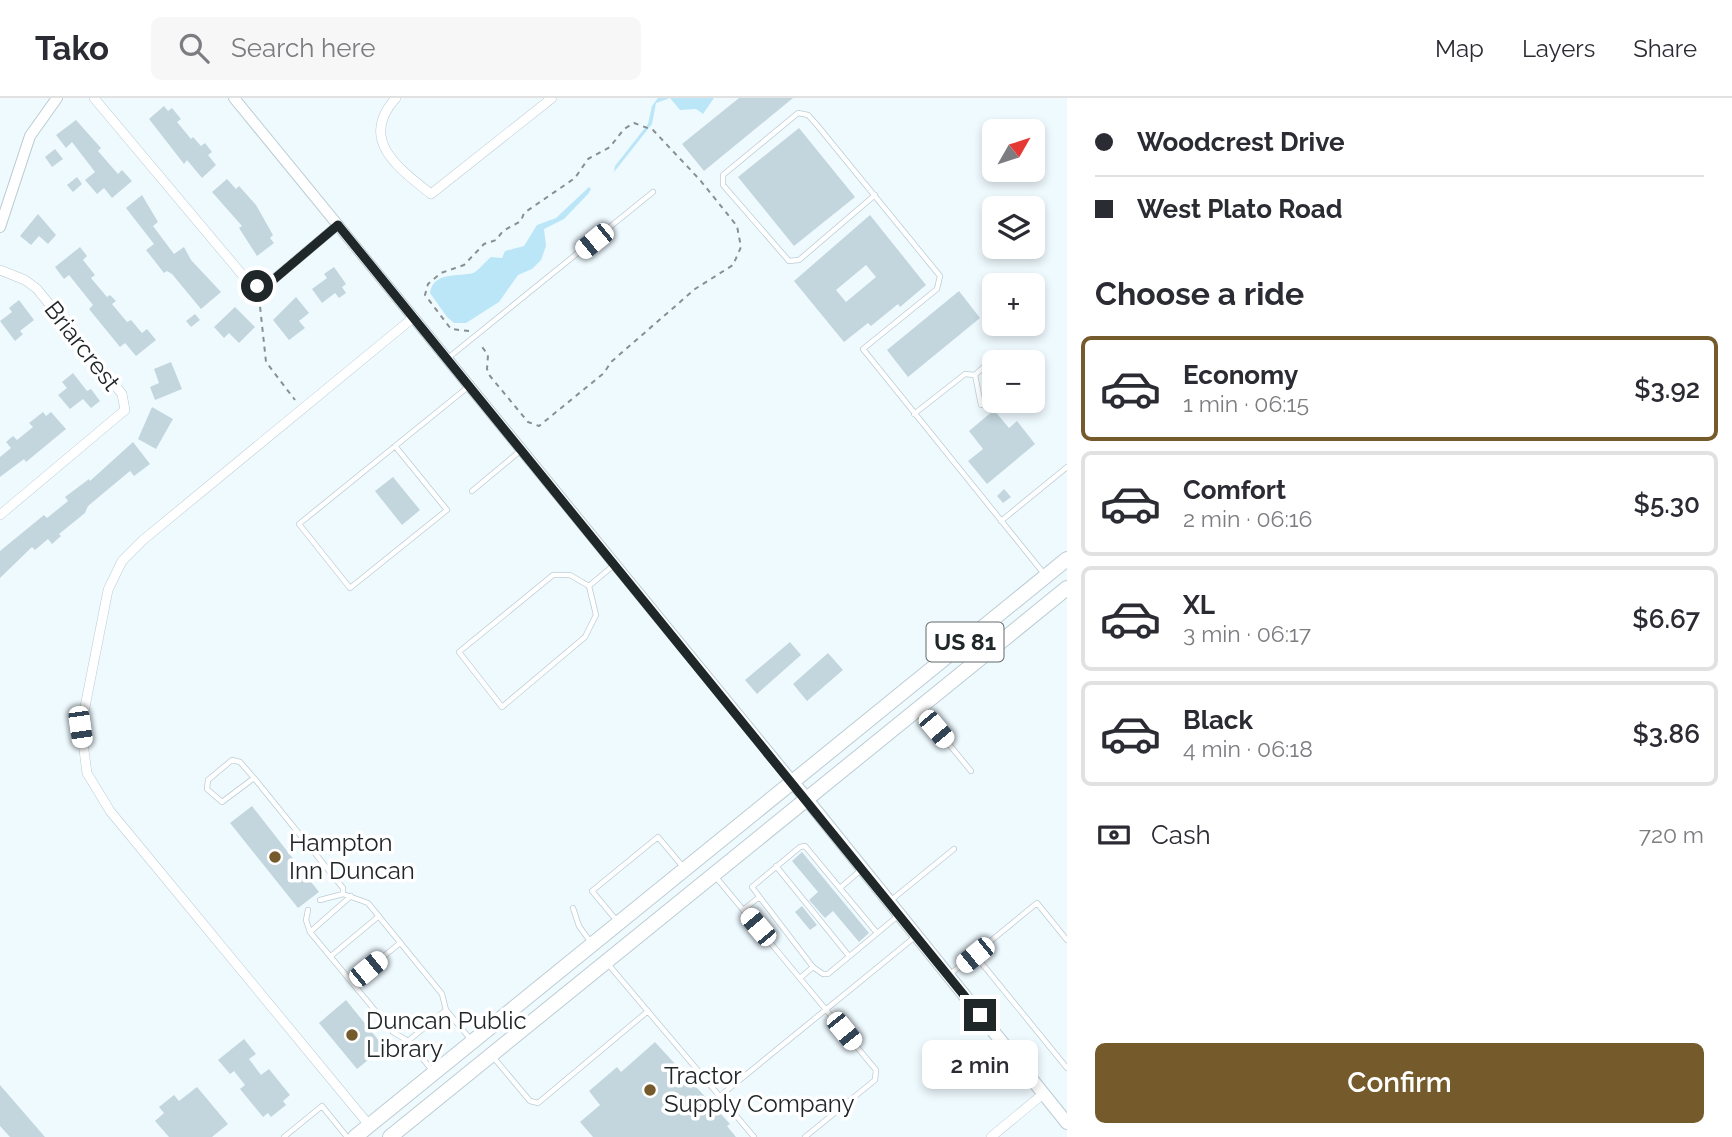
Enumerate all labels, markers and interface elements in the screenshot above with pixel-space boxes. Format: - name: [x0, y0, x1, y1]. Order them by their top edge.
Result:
- search box: [151, 17, 641, 80]
- text: Tako: [35, 29, 109, 68]
- icon: search: [175, 29, 213, 67]
- text: Search here: [231, 33, 375, 63]
- text: Map: [1435, 34, 1484, 63]
- text: Layers: [1522, 34, 1595, 63]
- text: Share: [1633, 34, 1697, 63]
- north arrow: [982, 119, 1045, 182]
- map controls: [982, 119, 1045, 413]
- text: Woodcrest Drive: [1137, 127, 1345, 157]
- text: West Plato Road: [1137, 194, 1342, 224]
- button: layers: [982, 196, 1045, 259]
- car: [572, 220, 617, 262]
- route start: [241, 270, 273, 302]
- button: +: [982, 273, 1045, 336]
- text: Choose a ride: [1095, 275, 1304, 312]
- street label: Briarcrest: [38, 295, 126, 396]
- button: −: [982, 350, 1045, 413]
- icon: car: [1099, 357, 1162, 420]
- text: Economy: [1183, 360, 1298, 390]
- text: $3.92: [1634, 374, 1700, 404]
- text: 1 min · 06:15: [1183, 390, 1309, 417]
- icon: car: [1099, 472, 1162, 535]
- text: Comfort: [1183, 475, 1286, 505]
- text: $5.30: [1634, 489, 1700, 519]
- text: 2 min · 06:16: [1183, 505, 1312, 532]
- icon: car: [1099, 587, 1162, 650]
- text: XL: [1183, 590, 1215, 620]
- text: $6.67: [1632, 604, 1700, 634]
- text: 3 min · 06:17: [1183, 620, 1311, 647]
- road number: US 81: [926, 622, 1004, 662]
- icon: car: [1099, 702, 1162, 765]
- car: [67, 705, 94, 749]
- text: Black: [1183, 705, 1253, 735]
- car: [915, 706, 958, 752]
- text: $3.86: [1633, 719, 1700, 749]
- text: 4 min · 06:18: [1183, 735, 1313, 762]
- icon: cash: [1095, 816, 1133, 854]
- text: Cash: [1151, 820, 1211, 850]
- text: 720 m: [1639, 821, 1704, 848]
- place label: Hampton Inn Duncan: [289, 828, 415, 885]
- marker: Hampton Inn Duncan: [267, 849, 283, 865]
- car: [737, 904, 780, 950]
- car: [953, 934, 998, 976]
- car: [346, 948, 391, 990]
- route end: [964, 999, 996, 1031]
- place label: Duncan Public Library: [366, 1006, 527, 1063]
- car: [823, 1008, 866, 1054]
- marker: Duncan Public Library: [344, 1027, 360, 1043]
- callout: 2 min: [922, 1040, 1038, 1088]
- button: Confirm: [1095, 1043, 1704, 1123]
- text: 2 min: [951, 1051, 1009, 1078]
- place label: Tractor Supply Company: [664, 1061, 854, 1118]
- marker: Tractor Supply Company: [642, 1082, 658, 1098]

